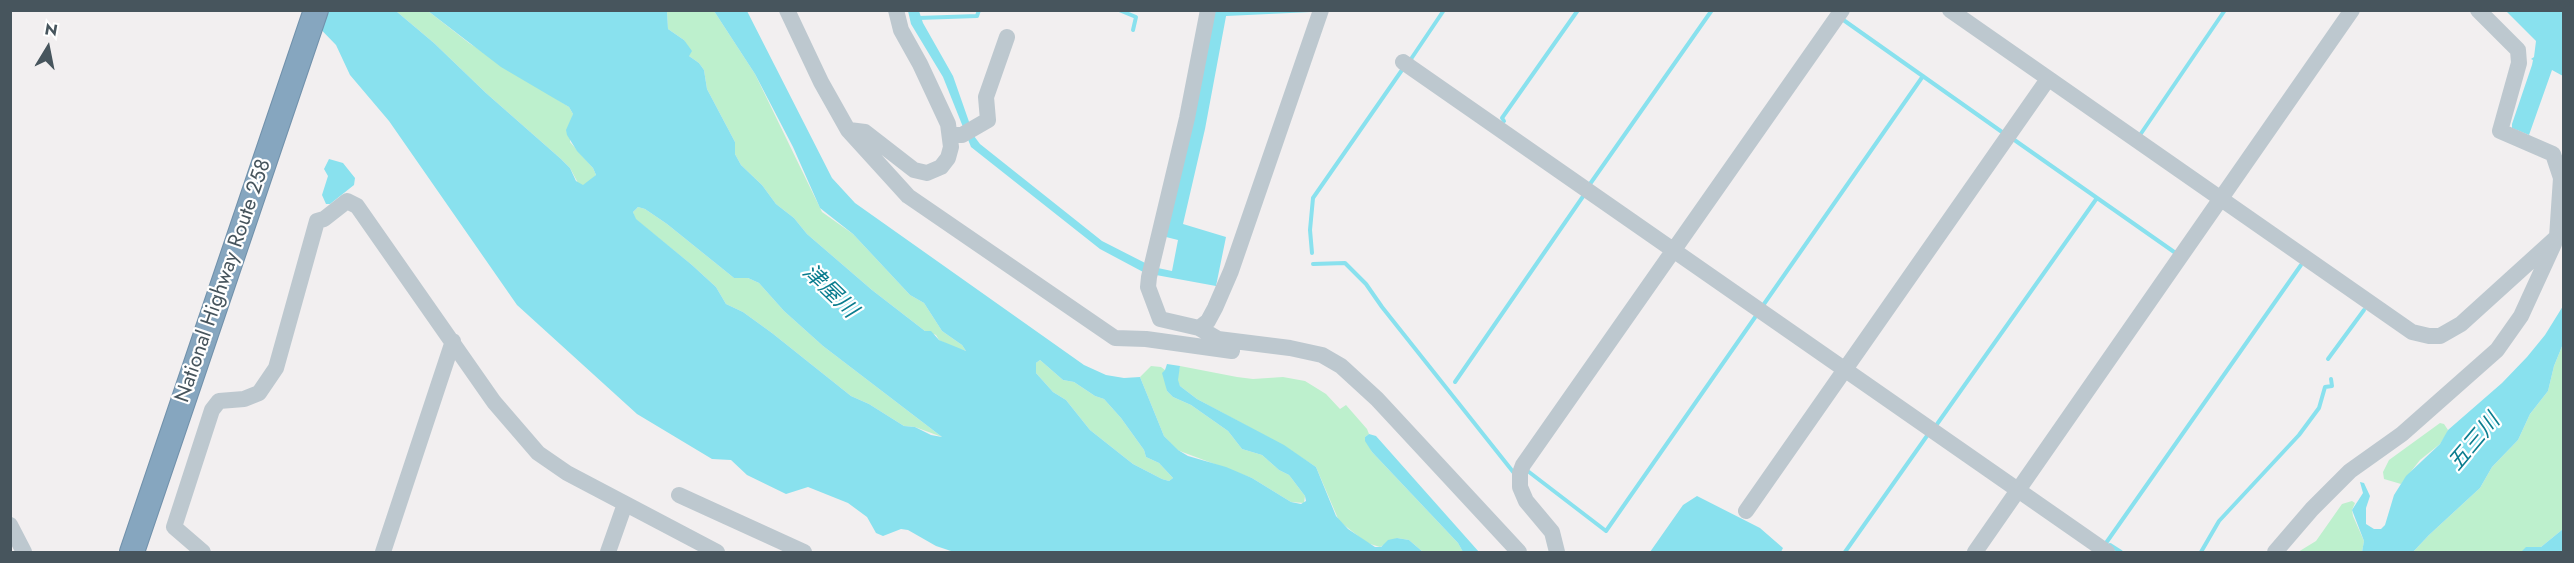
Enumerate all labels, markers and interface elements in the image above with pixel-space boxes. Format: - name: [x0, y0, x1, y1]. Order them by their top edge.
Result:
- text: N: [43, 17, 59, 42]
- north arrow: [18, 18, 78, 78]
- street label: National Highway Route 258: [171, 156, 277, 406]
- water label: 津屋川: [796, 260, 862, 324]
- water label: 五三川: [2444, 409, 2506, 477]

